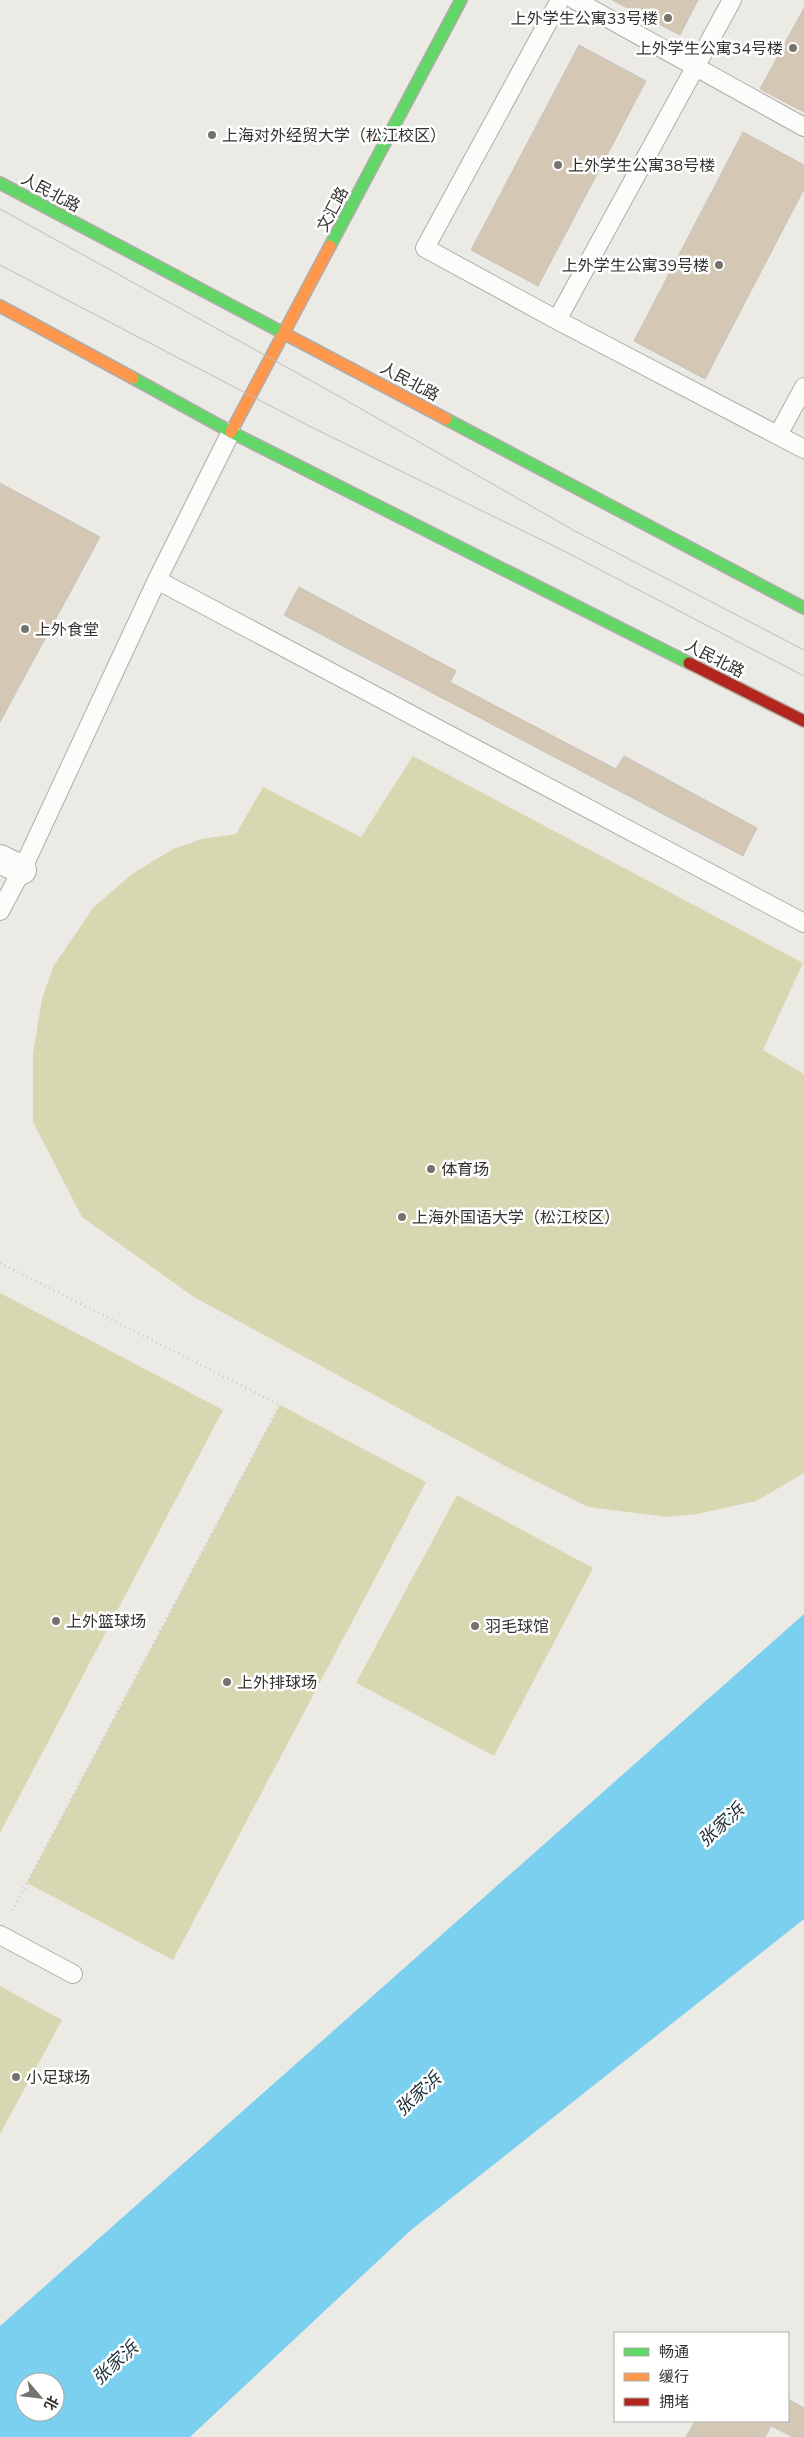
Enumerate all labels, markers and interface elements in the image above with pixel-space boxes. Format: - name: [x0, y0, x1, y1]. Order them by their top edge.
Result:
- place label: 上外学生公寓33号楼: [511, 8, 658, 30]
- marker: 上外学生公寓33号楼: [662, 12, 674, 24]
- place label: 上外学生公寓34号楼: [636, 38, 783, 60]
- marker: 上外学生公寓34号楼: [787, 42, 799, 54]
- place label: 上海对外经贸大学（松江校区）: [222, 125, 446, 147]
- marker: 上海对外经贸大学（松江校区）: [206, 129, 218, 141]
- place label: 上外学生公寓38号楼: [568, 155, 715, 177]
- marker: 上外学生公寓38号楼: [552, 159, 564, 171]
- street label: 人民北路: [17, 168, 84, 218]
- street label: 文汇路: [312, 183, 354, 236]
- place label: 上外学生公寓39号楼: [562, 255, 709, 277]
- marker: 上外学生公寓39号楼: [713, 259, 725, 271]
- street label: 人民北路: [376, 357, 443, 407]
- place label: 上外食堂: [35, 619, 99, 641]
- marker: 上外食堂: [19, 623, 31, 635]
- street label: 人民北路: [681, 635, 748, 683]
- place label: 体育场: [441, 1159, 489, 1181]
- marker: 体育场: [425, 1163, 437, 1175]
- place label: 上海外国语大学（松江校区）: [412, 1207, 620, 1229]
- marker: 上海外国语大学（松江校区）: [396, 1211, 408, 1223]
- place label: 上外篮球场: [66, 1611, 146, 1633]
- marker: 上外篮球场: [50, 1615, 62, 1627]
- place label: 羽毛球馆: [485, 1616, 549, 1638]
- marker: 羽毛球馆: [469, 1620, 481, 1632]
- place label: 上外排球场: [237, 1672, 317, 1694]
- marker: 上外排球场: [221, 1676, 233, 1688]
- water label: 张家浜: [693, 1797, 751, 1852]
- water label: 张家浜: [390, 2066, 448, 2121]
- place label: 小足球场: [26, 2067, 90, 2089]
- marker: 小足球场: [10, 2071, 22, 2083]
- legend: [614, 2332, 789, 2422]
- water label: 张家浜: [87, 2335, 145, 2390]
- text: 畅通: [659, 2342, 689, 2362]
- text: 缓行: [659, 2367, 689, 2387]
- north arrow: [15, 2372, 65, 2422]
- text: 北: [39, 2392, 63, 2414]
- text: 拥堵: [659, 2392, 689, 2412]

